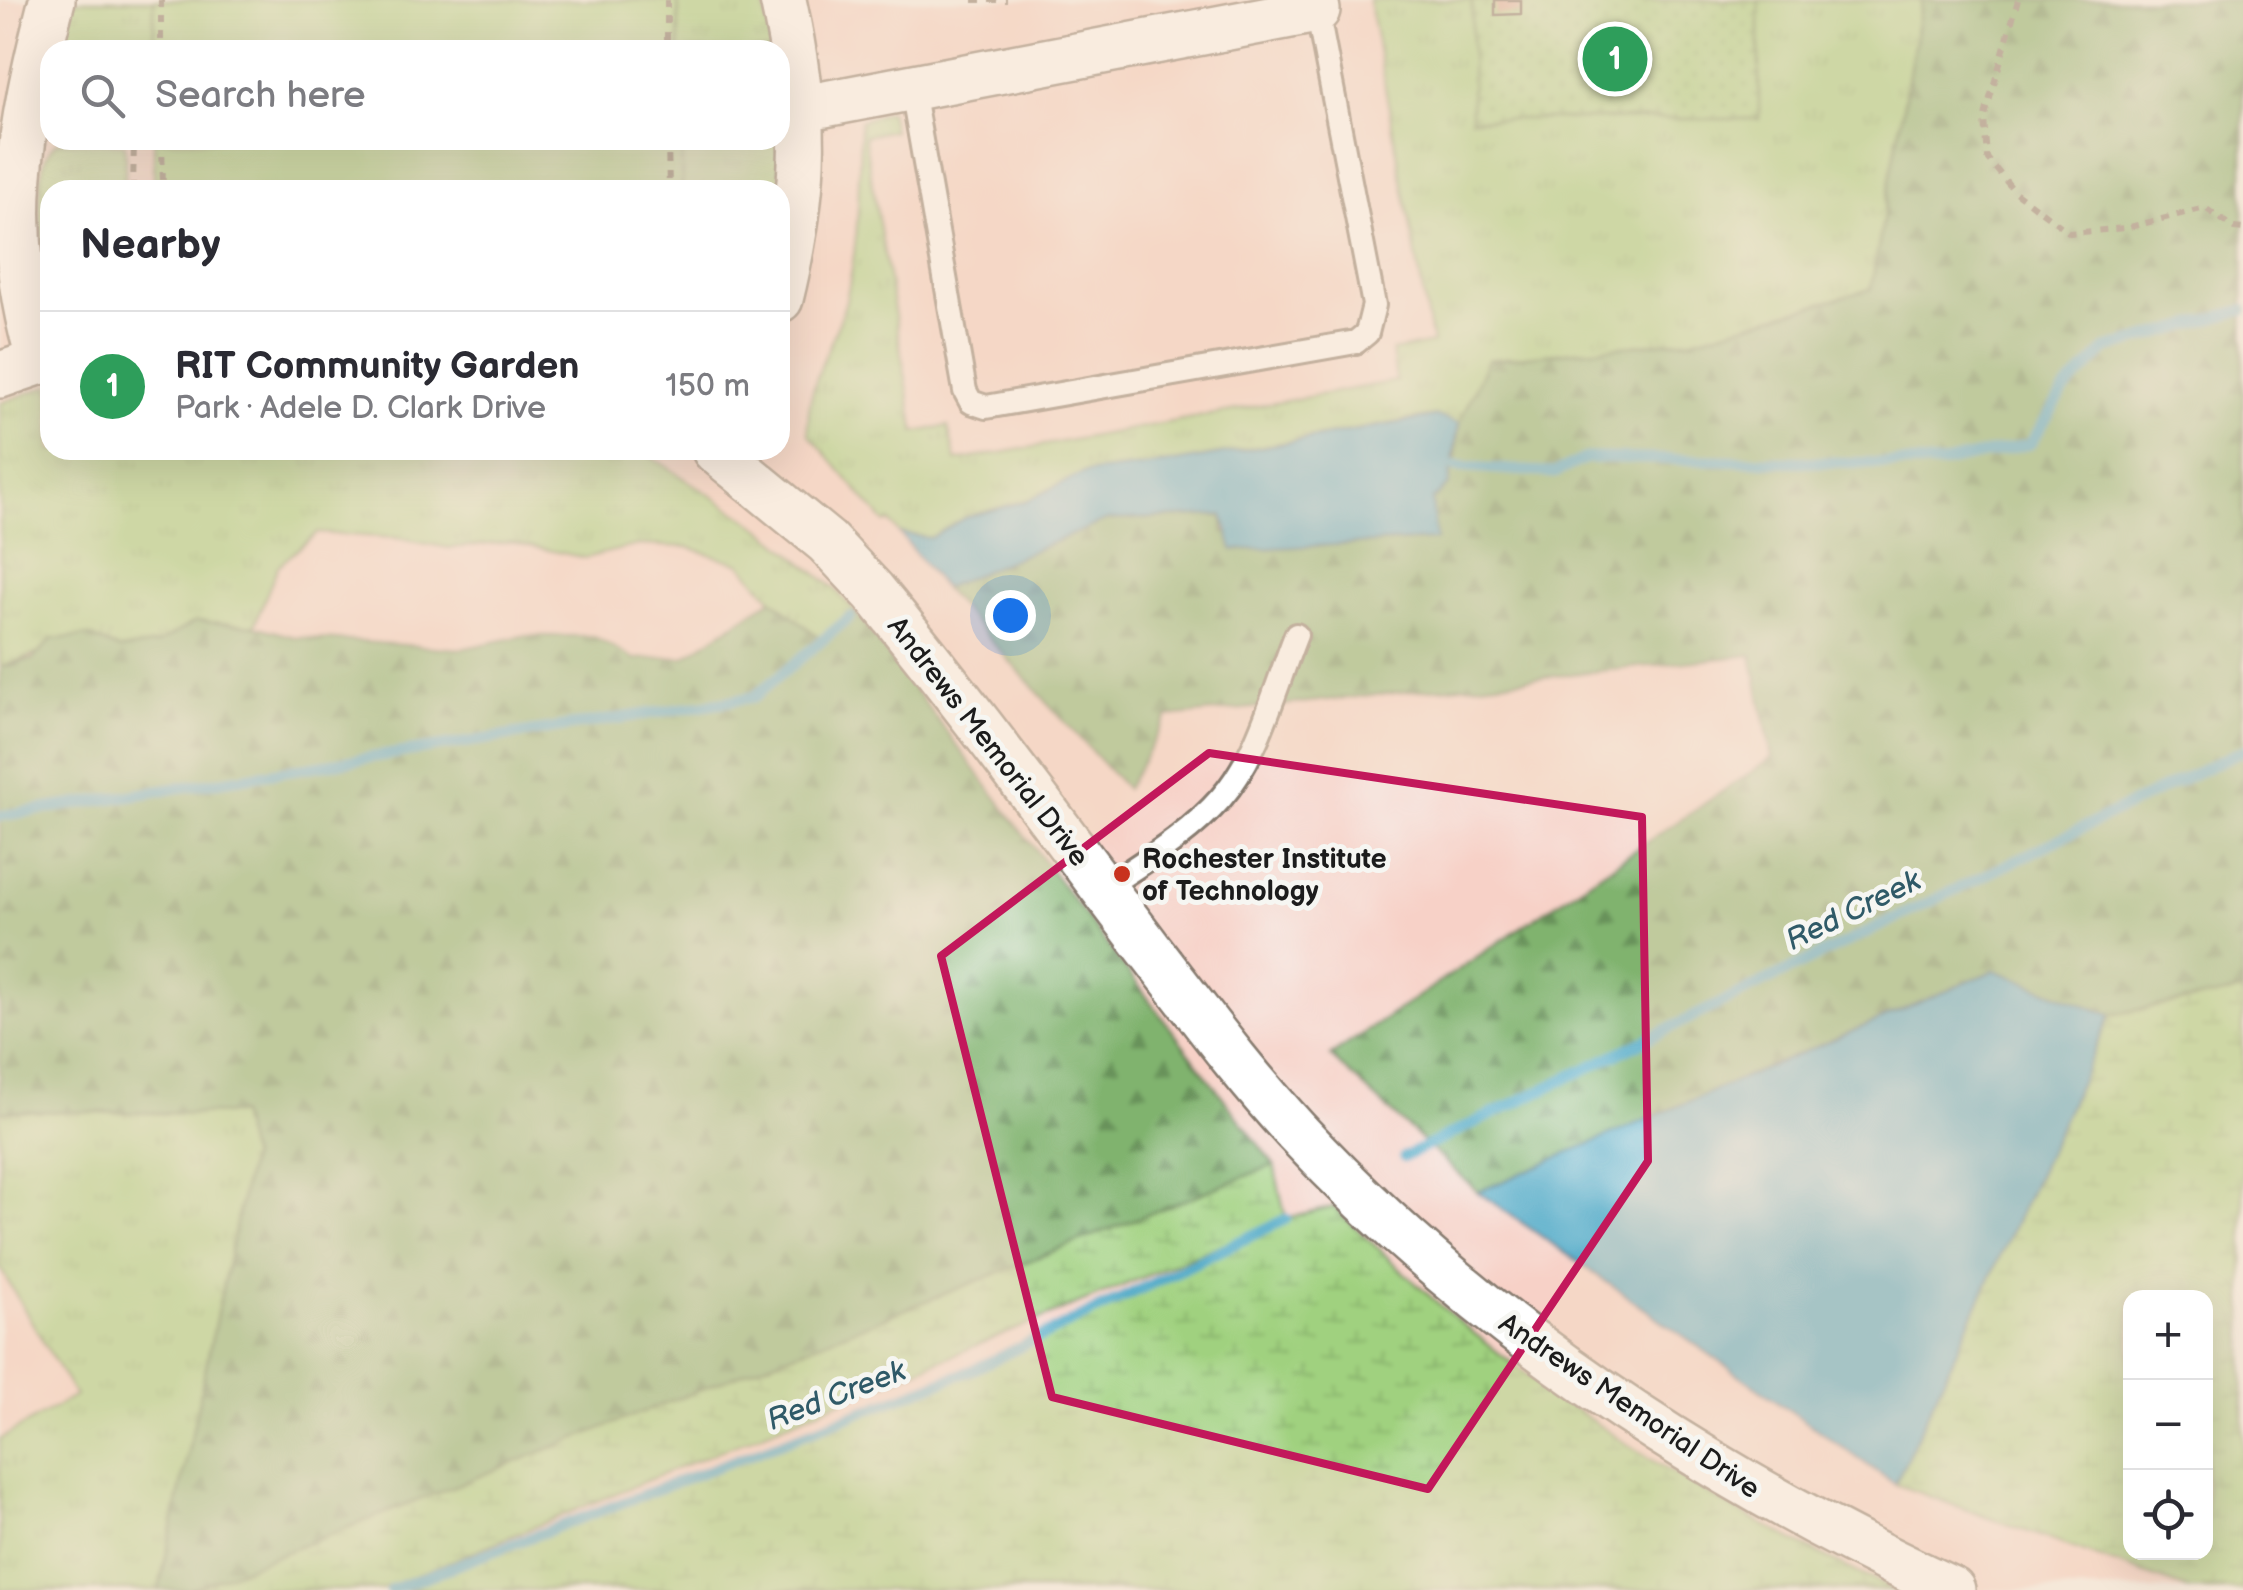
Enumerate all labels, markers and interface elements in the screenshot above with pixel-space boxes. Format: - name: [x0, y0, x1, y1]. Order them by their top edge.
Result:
- pin: 1: [1582, 22, 1648, 96]
- search box: [40, 40, 790, 150]
- icon: search: [75, 68, 130, 123]
- text: Search here: [155, 73, 366, 118]
- text: Nearby: [80, 220, 220, 271]
- text: RIT Community Garden: [175, 344, 579, 389]
- text: 1: [106, 367, 119, 406]
- text: 150 m: [665, 367, 750, 406]
- text: Park · Adele D. Clark Drive: [175, 389, 546, 428]
- your location: [985, 590, 1036, 641]
- street label: Andrews Memorial Drive: [880, 611, 1095, 873]
- place label: Rochester Institute of Technology: [1142, 843, 1387, 908]
- water label: Red Creek: [1780, 862, 1928, 959]
- marker: Rochester Institute of Technology: [1111, 863, 1133, 885]
- map controls: [2123, 1290, 2213, 1560]
- button: +: [2123, 1290, 2213, 1380]
- street label: Andrews Memorial Drive: [1493, 1307, 1766, 1506]
- water label: Red Creek: [762, 1353, 912, 1439]
- button: −: [2123, 1380, 2213, 1470]
- button: locate: [2123, 1470, 2213, 1560]

